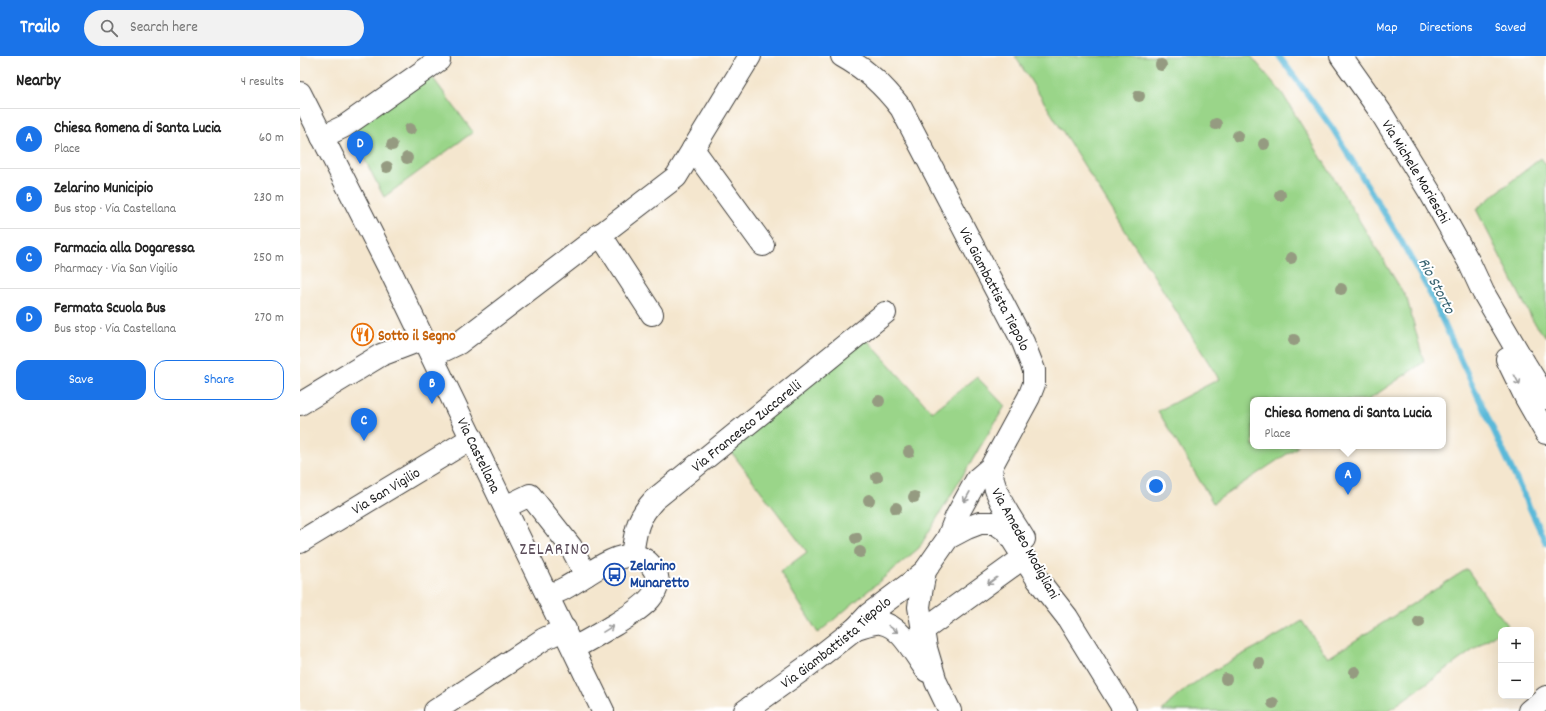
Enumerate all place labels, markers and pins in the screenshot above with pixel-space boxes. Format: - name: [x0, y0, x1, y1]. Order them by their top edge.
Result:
- pin: D: [347, 131, 373, 164]
- restaurant icon: Sotto il Segno: [349, 322, 375, 348]
- place label: Sotto il Segno: [378, 326, 456, 348]
- pin: B: [419, 371, 445, 404]
- pin: C: [351, 408, 377, 441]
- pin: A: [1335, 462, 1361, 495]
- place label: Zelarino Munaretto: [630, 556, 689, 595]
- bus stop icon: Zelarino Munaretto: [601, 561, 627, 587]

